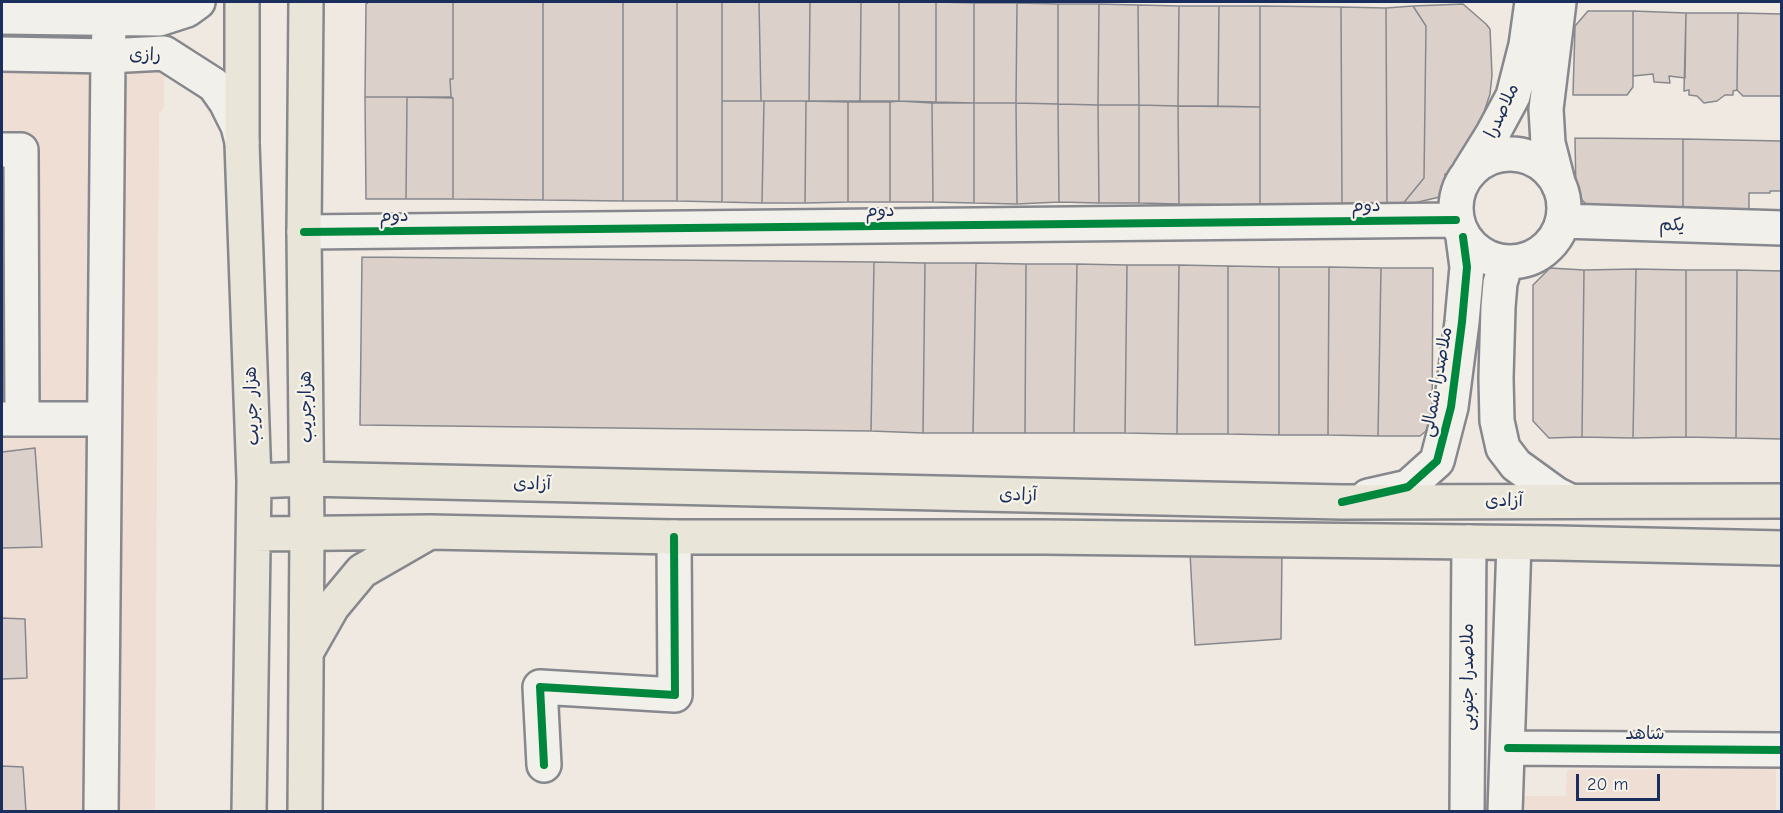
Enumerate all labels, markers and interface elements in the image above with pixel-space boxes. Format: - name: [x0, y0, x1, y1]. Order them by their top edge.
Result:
- street label: رازی: [129, 44, 161, 66]
- street label: ملاصدرا: [1480, 80, 1524, 142]
- street label: دوم: [1351, 195, 1381, 217]
- street label: دوم: [865, 200, 895, 222]
- street label: دوم: [379, 205, 409, 227]
- street label: یکم: [1659, 214, 1685, 236]
- street label: ملاصدرا شمالی: [1417, 325, 1457, 439]
- street label: هزار جریب: [240, 366, 264, 446]
- street label: هزارجریب: [295, 371, 317, 443]
- street label: آزادی: [513, 473, 551, 495]
- street label: آزادی: [999, 484, 1037, 506]
- street label: آزادی: [1485, 490, 1523, 512]
- street label: ملاصدرا جنوبی: [1457, 623, 1479, 731]
- street label: شاهد: [1625, 723, 1665, 745]
- scale bar: [1579, 762, 1663, 800]
- text: 20 m: [1587, 774, 1628, 795]

